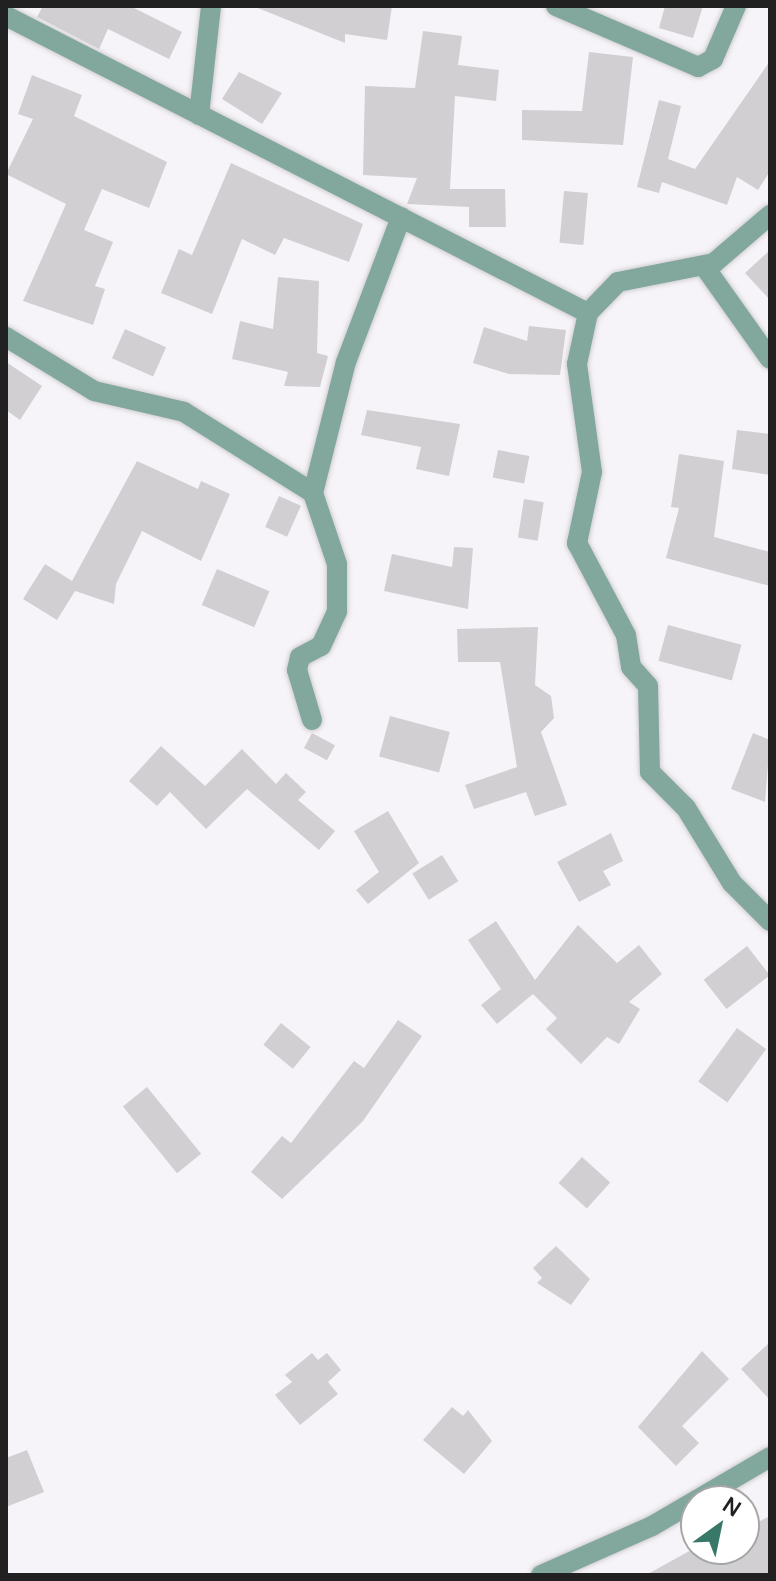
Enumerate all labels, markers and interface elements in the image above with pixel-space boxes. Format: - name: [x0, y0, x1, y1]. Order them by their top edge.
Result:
- north arrow: [680, 1485, 760, 1565]
- text: N: [717, 1490, 747, 1523]

